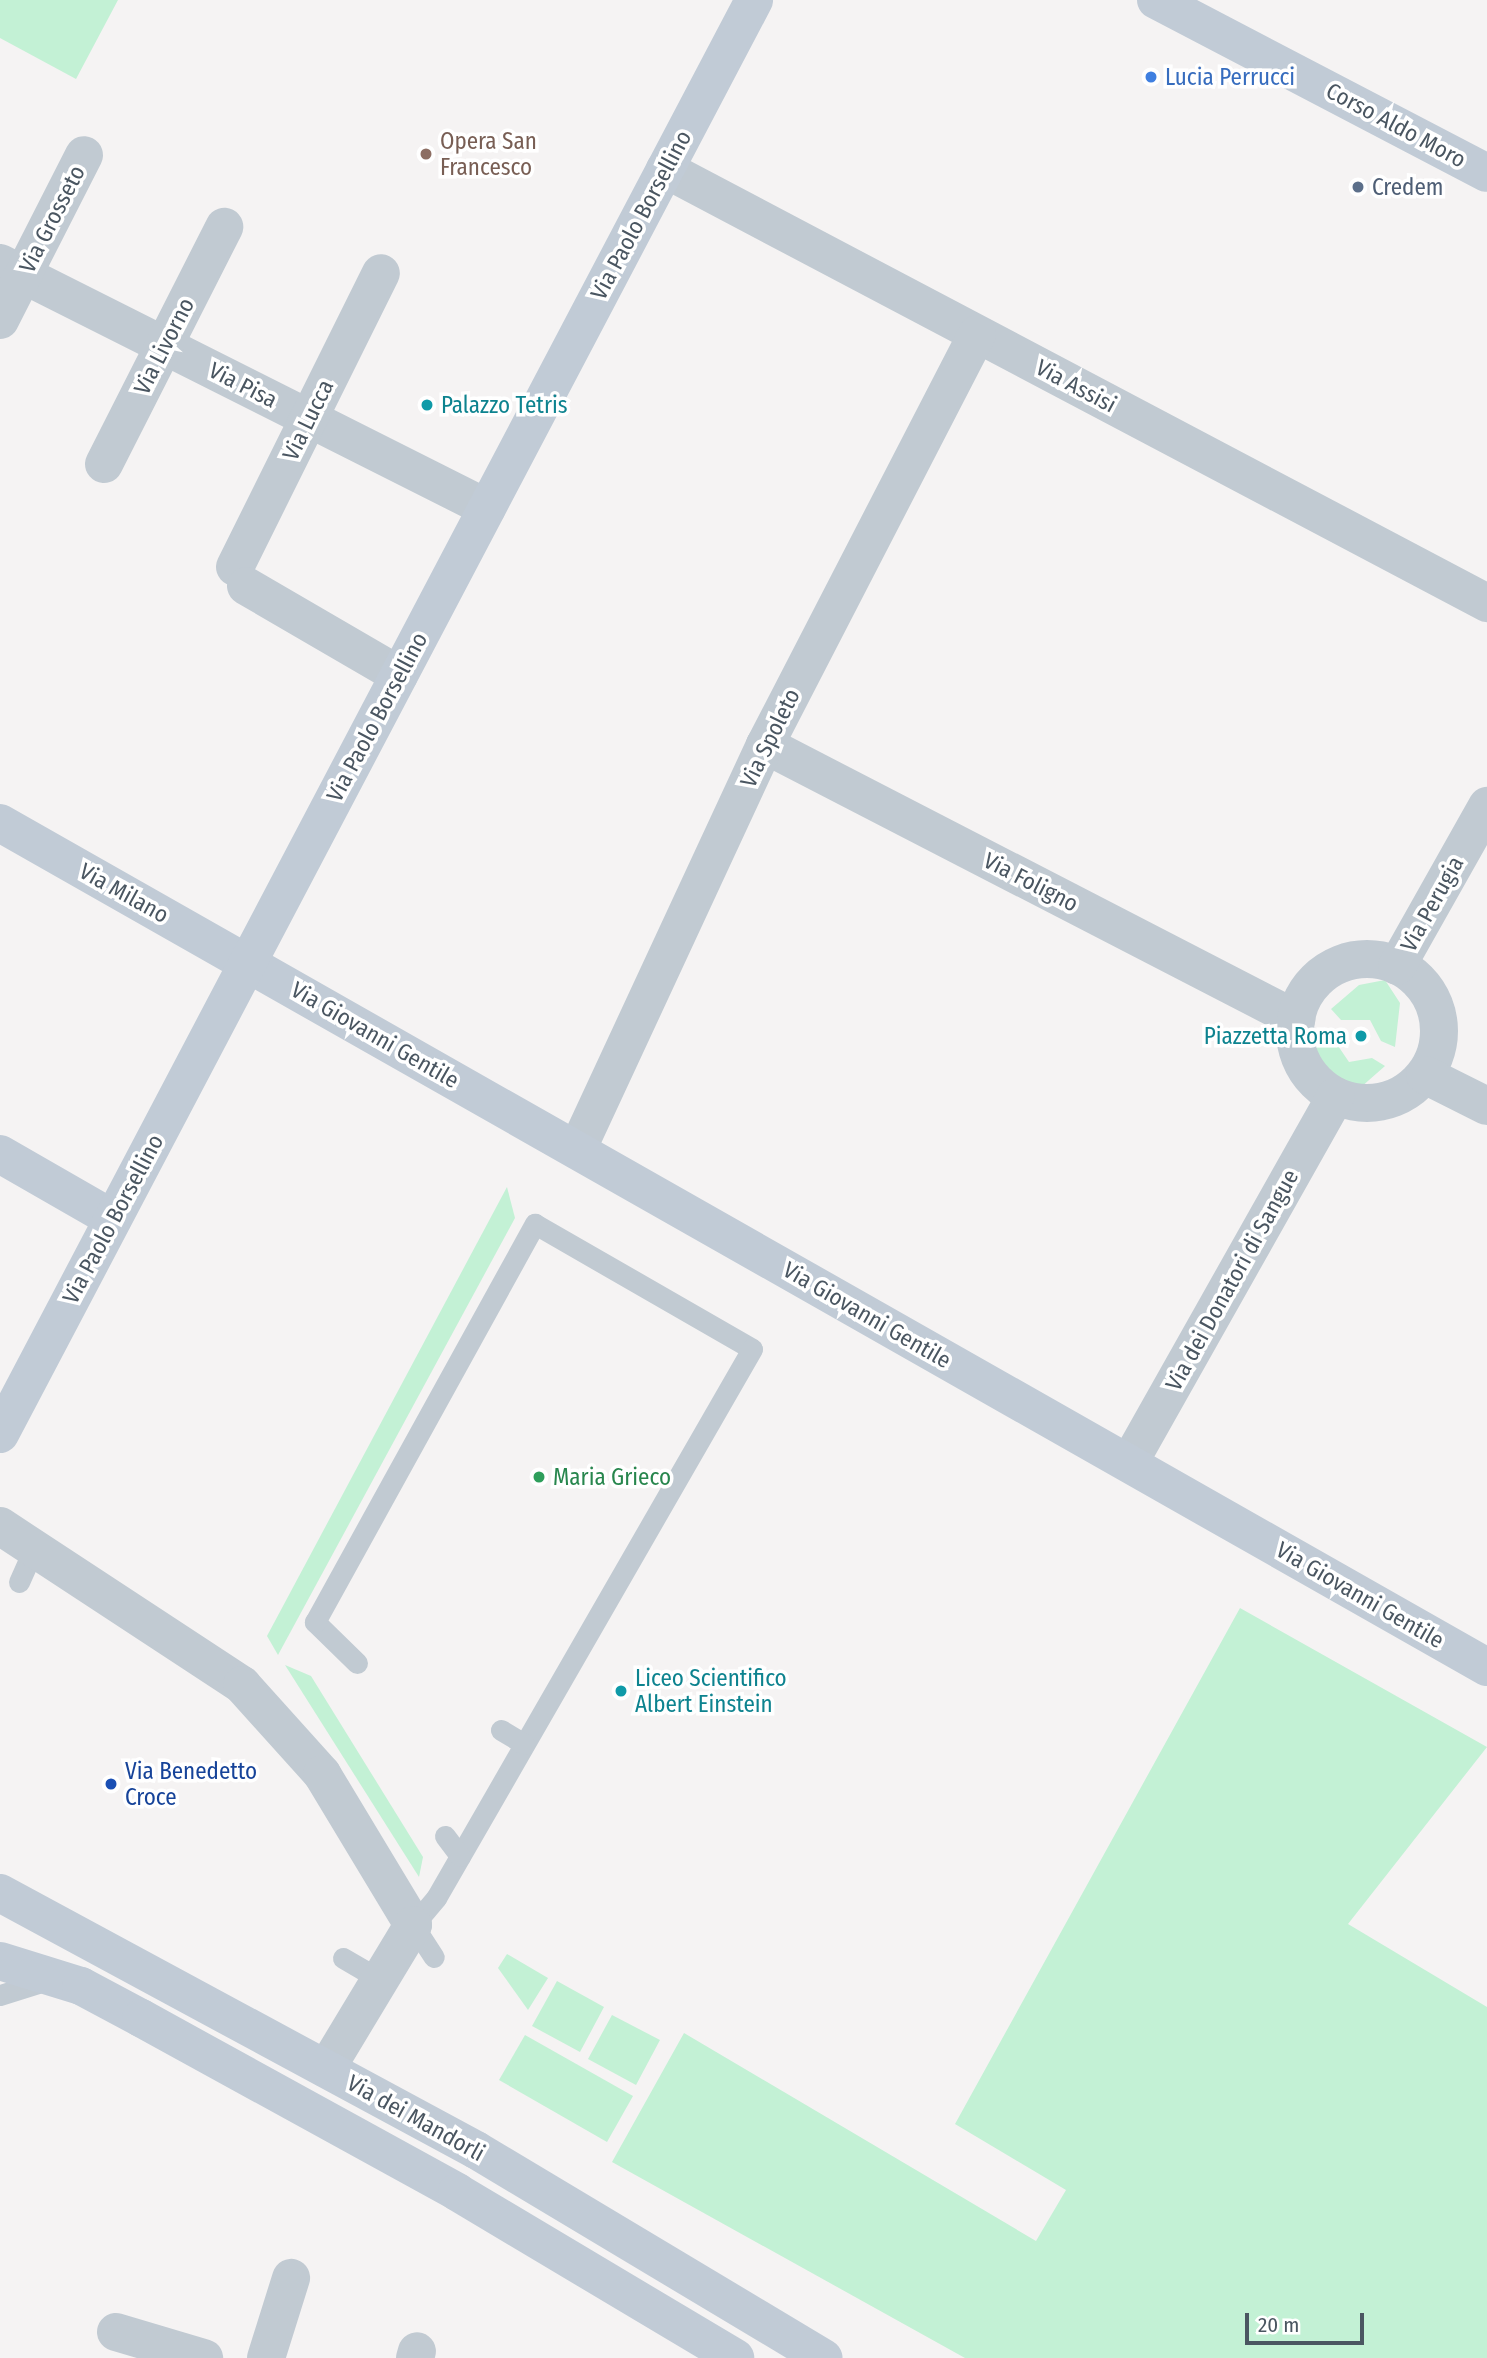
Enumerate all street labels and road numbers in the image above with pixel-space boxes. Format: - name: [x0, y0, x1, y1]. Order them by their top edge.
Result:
- street label: Corso Aldo Moro: [1321, 77, 1471, 173]
- street label: Via Paolo Borsellino: [585, 126, 697, 304]
- street label: Via Grosseto: [13, 161, 91, 277]
- street label: Via Livorno: [128, 293, 200, 399]
- street label: Via Assisi: [1031, 353, 1121, 419]
- street label: Via Pisa: [204, 356, 282, 414]
- street label: Via Lucca: [277, 375, 339, 465]
- street label: Via Paolo Borsellino: [321, 628, 433, 806]
- street label: Via Spoleto: [734, 684, 806, 792]
- street label: Via Foligno: [979, 846, 1083, 918]
- street label: Via Perugia: [1395, 851, 1469, 957]
- street label: Via Milano: [75, 857, 173, 929]
- street label: Via Giovanni Gentile: [286, 976, 464, 1094]
- street label: Via Paolo Borsellino: [57, 1130, 169, 1308]
- street label: Via dei Donatori di Sangue: [1160, 1165, 1304, 1395]
- street label: Via Giovanni Gentile: [778, 1256, 956, 1374]
- street label: Via Giovanni Gentile: [1271, 1536, 1449, 1654]
- street label: Via dei Mandorli: [342, 2069, 490, 2167]

